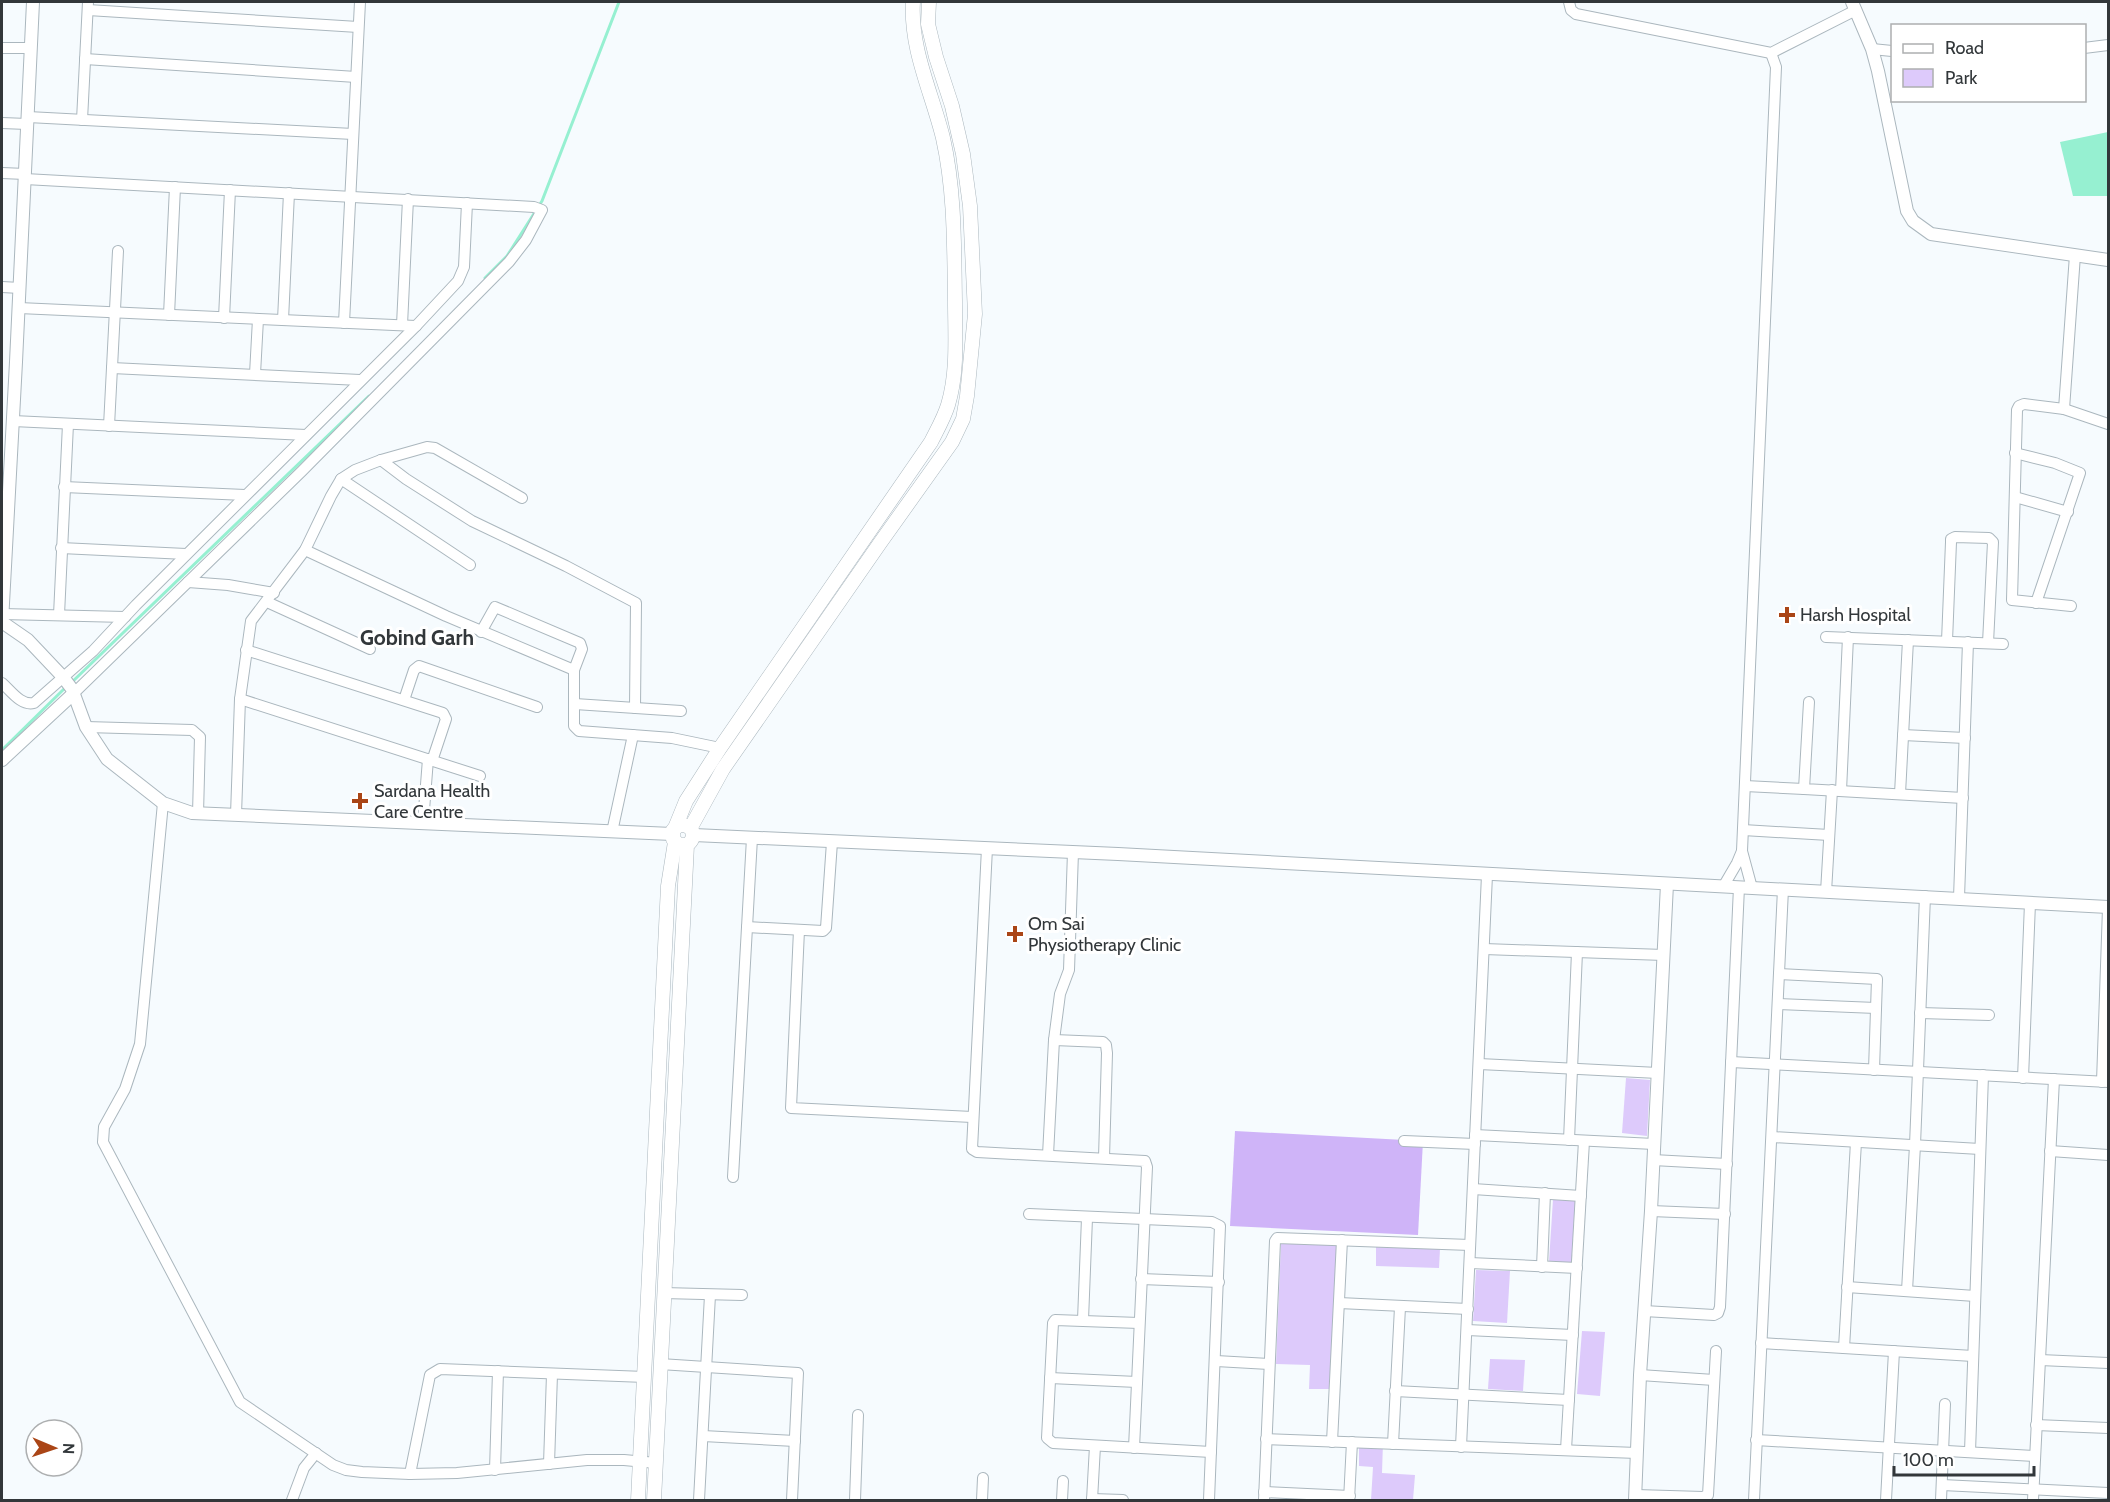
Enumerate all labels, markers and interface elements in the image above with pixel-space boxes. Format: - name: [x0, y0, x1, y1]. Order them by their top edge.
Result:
- legend: [1891, 24, 2086, 102]
- text: Road: [1945, 37, 1984, 59]
- text: Park: [1945, 67, 1978, 89]
- place label: Harsh Hospital: [1800, 604, 1911, 626]
- marker: Harsh Hospital: [1778, 606, 1796, 624]
- district label: Gobind Garh: [360, 625, 474, 650]
- place label: Sardana Health Care Centre: [374, 780, 490, 823]
- marker: Sardana Health Care Centre: [351, 792, 369, 810]
- place label: Om Sai Physiotherapy Clinic: [1028, 913, 1181, 956]
- marker: Om Sai Physiotherapy Clinic: [1006, 925, 1024, 943]
- north arrow: [24, 1418, 84, 1478]
- scale bar: [1894, 1439, 2034, 1477]
- text: N: [59, 1443, 78, 1454]
- text: 100 m: [1903, 1449, 1954, 1471]

